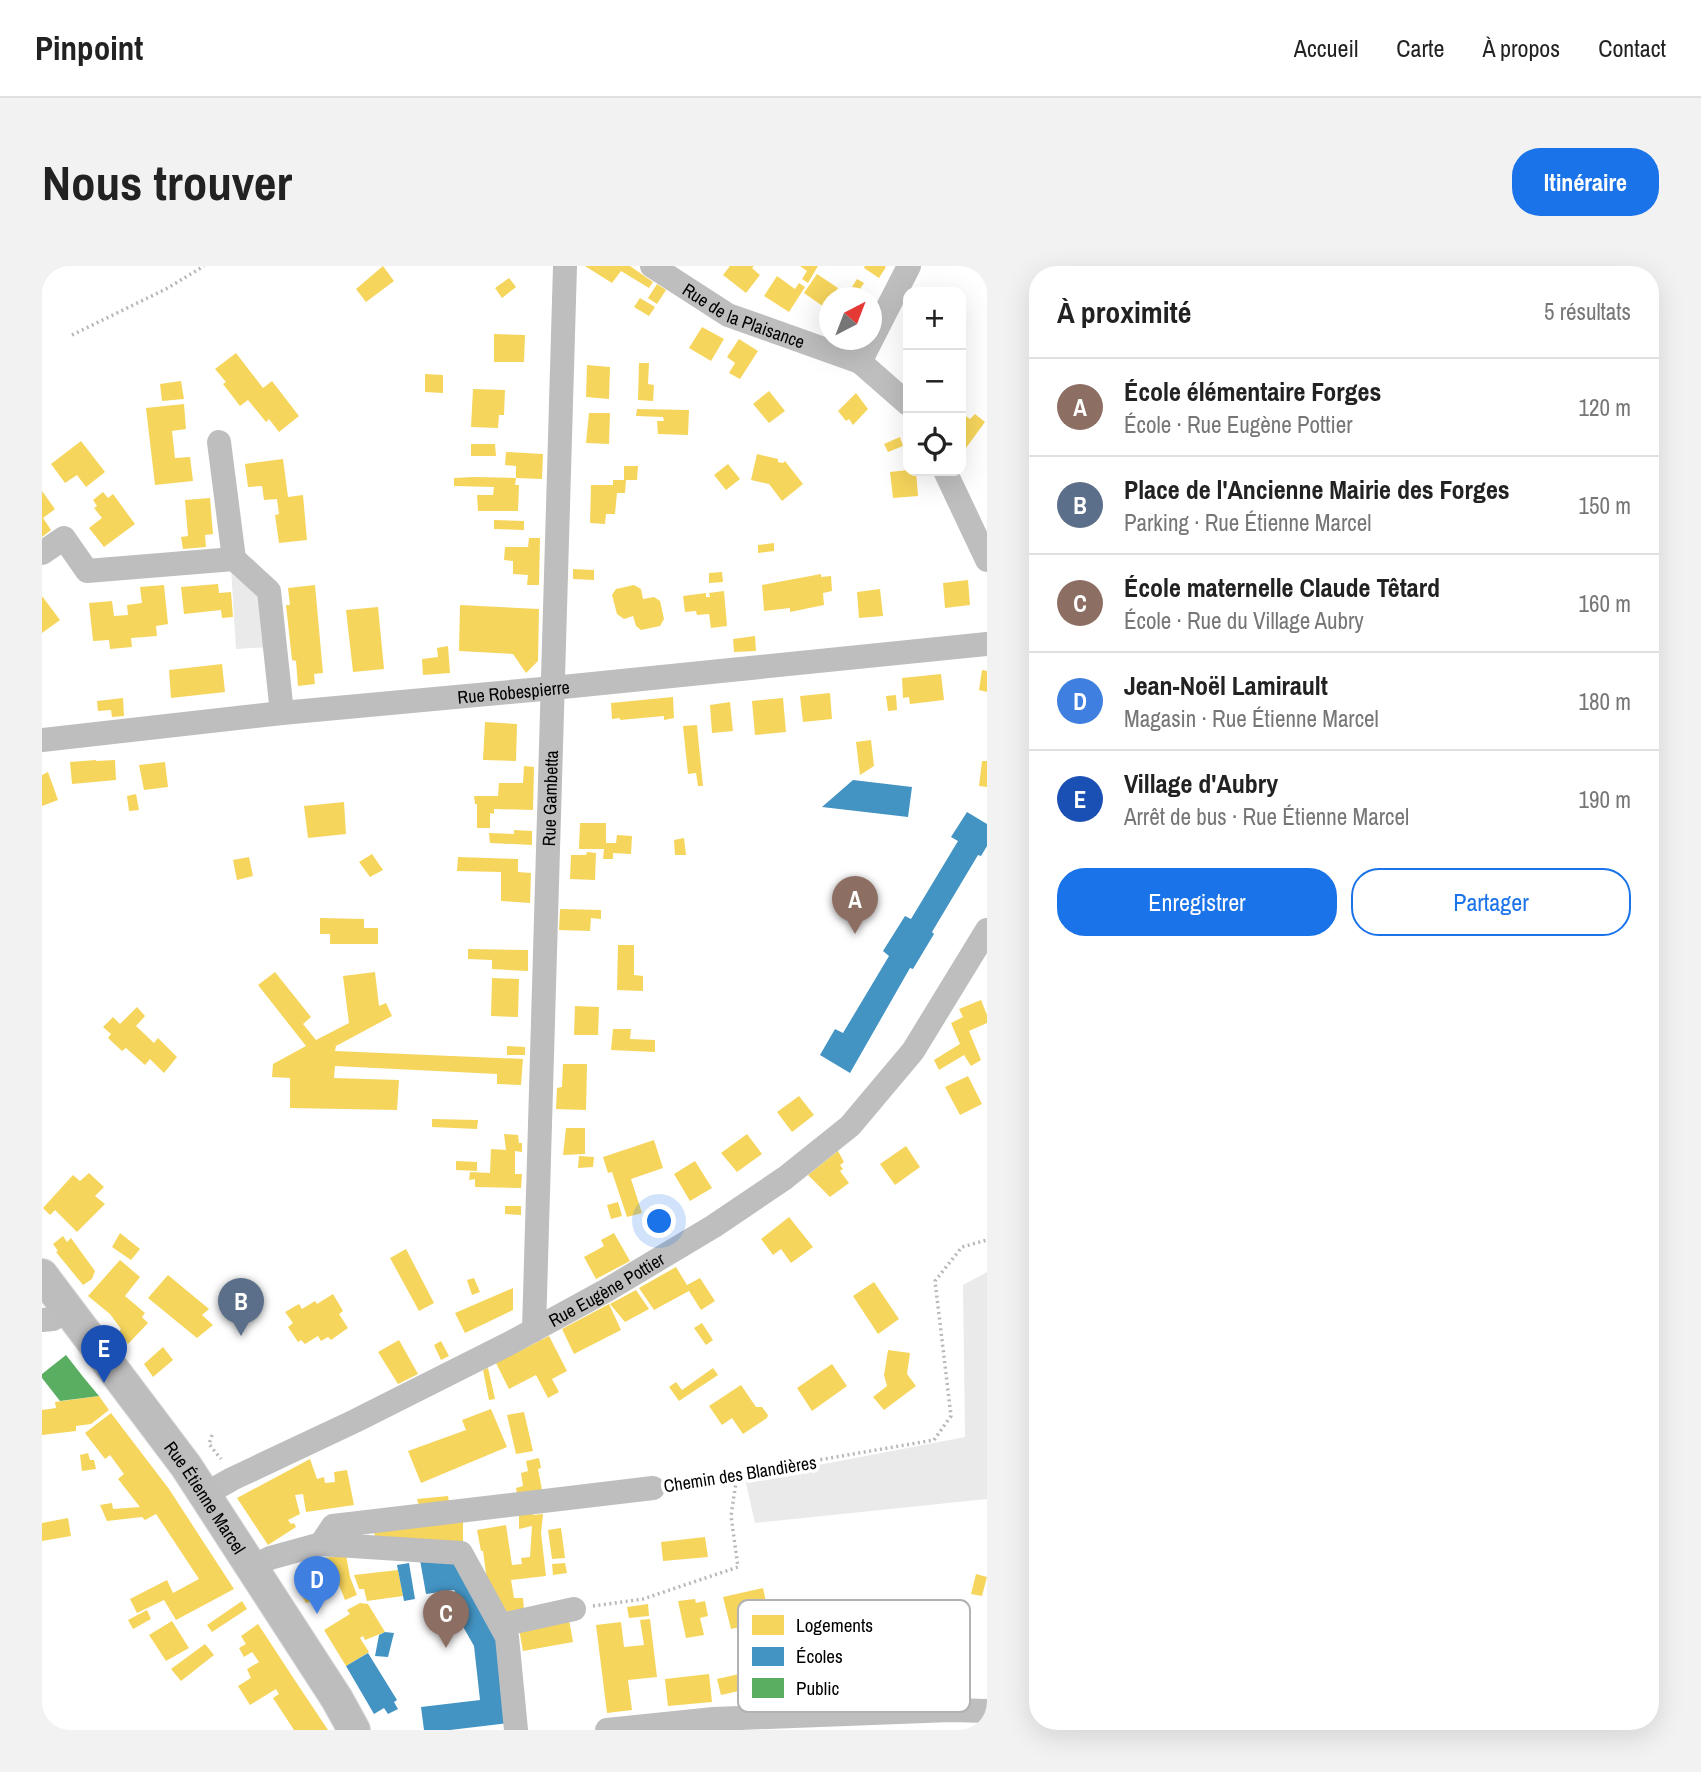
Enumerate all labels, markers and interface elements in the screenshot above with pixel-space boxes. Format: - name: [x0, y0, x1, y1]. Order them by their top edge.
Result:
- text: Pinpoint: [35, 26, 143, 70]
- text: Accueil: [1294, 32, 1358, 64]
- text: Carte: [1396, 32, 1444, 64]
- text: À propos: [1482, 32, 1560, 64]
- text: Contact: [1598, 32, 1666, 64]
- button: Itinéraire: [1512, 148, 1659, 216]
- text: Nous trouver: [42, 149, 292, 215]
- street label: Rue de la Plaisance: [678, 277, 808, 354]
- north arrow: [819, 287, 882, 350]
- map controls: [903, 287, 966, 476]
- button: +: [903, 287, 966, 350]
- text: À proximité: [1057, 292, 1191, 332]
- text: 5 résultats: [1544, 296, 1631, 327]
- button: −: [903, 350, 966, 413]
- text: École élémentaire Forges: [1124, 374, 1381, 409]
- text: A: [1073, 392, 1087, 423]
- text: 120 m: [1579, 392, 1631, 423]
- text: École · Rue Eugène Pottier: [1124, 409, 1353, 440]
- button: locate: [903, 413, 966, 476]
- text: Place de l'Ancienne Mairie des Forges: [1124, 472, 1510, 507]
- text: B: [1073, 490, 1087, 521]
- text: 150 m: [1579, 490, 1631, 521]
- text: Parking · Rue Étienne Marcel: [1124, 507, 1371, 538]
- text: École maternelle Claude Têtard: [1124, 570, 1440, 605]
- text: C: [1073, 588, 1087, 619]
- text: 160 m: [1579, 588, 1631, 619]
- text: École · Rue du Village Aubry: [1124, 605, 1364, 636]
- text: Jean-Noël Lamirault: [1124, 668, 1328, 703]
- street label: Rue Robespierre: [456, 674, 571, 709]
- text: D: [1073, 686, 1087, 717]
- text: 180 m: [1579, 686, 1631, 717]
- text: Magasin · Rue Étienne Marcel: [1124, 703, 1379, 734]
- street label: Rue Gambetta: [536, 750, 563, 847]
- text: Village d'Aubry: [1124, 766, 1278, 801]
- text: E: [1074, 784, 1086, 815]
- text: 190 m: [1579, 784, 1631, 815]
- text: Arrêt de bus · Rue Étienne Marcel: [1124, 801, 1409, 832]
- button: Enregistrer: [1057, 868, 1337, 936]
- button: Partager: [1351, 868, 1631, 936]
- pin: A: [832, 876, 878, 934]
- your location: [642, 1204, 676, 1238]
- street label: Rue Eugène Pottier: [544, 1246, 669, 1332]
- pin: B: [218, 1278, 264, 1336]
- pin: E: [81, 1325, 127, 1383]
- street label: Rue Étienne Marcel: [159, 1436, 252, 1558]
- street label: Chemin des Blandières: [662, 1450, 818, 1498]
- pin: D: [294, 1556, 340, 1614]
- pin: C: [423, 1590, 469, 1648]
- legend: [738, 1600, 970, 1712]
- text: Logements: [796, 1612, 873, 1638]
- text: Écoles: [796, 1643, 843, 1669]
- text: Public: [796, 1675, 840, 1701]

